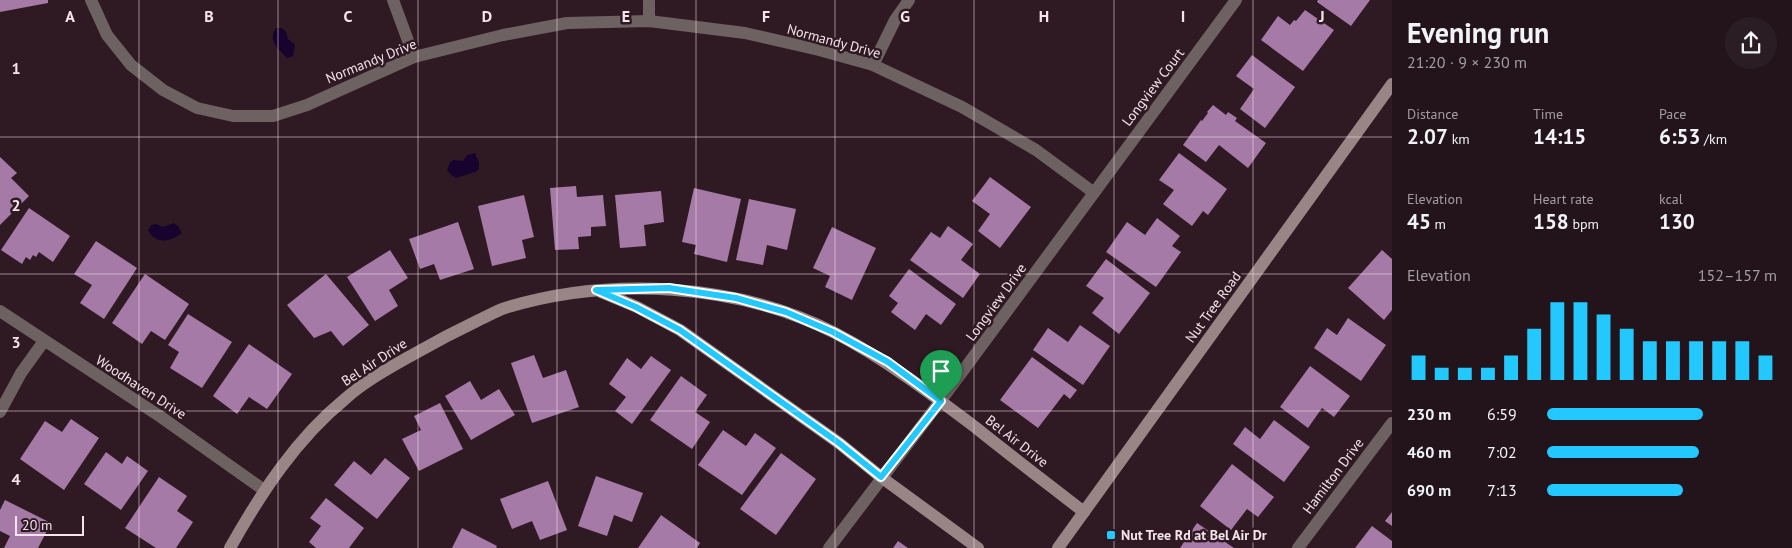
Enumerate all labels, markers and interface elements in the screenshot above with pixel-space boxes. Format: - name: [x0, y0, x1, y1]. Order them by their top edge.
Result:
- text: A: [65, 6, 75, 26]
- text: B: [204, 6, 214, 26]
- text: C: [344, 6, 353, 26]
- text: D: [482, 6, 492, 26]
- text: E: [622, 6, 630, 26]
- text: F: [762, 6, 770, 26]
- text: G: [900, 6, 910, 26]
- text: H: [1039, 6, 1049, 26]
- text: I: [1181, 6, 1185, 26]
- text: J: [1318, 6, 1325, 26]
- text: Evening run: [1407, 14, 1549, 51]
- button: share: [1725, 17, 1777, 69]
- street label: Normandy Drive: [785, 20, 883, 62]
- street label: Normandy Drive: [323, 35, 419, 87]
- street label: Longview Court: [1118, 44, 1188, 129]
- text: 21:20 · 9 × 230 m: [1407, 52, 1527, 72]
- text: 1: [11, 58, 21, 78]
- text: Distance: [1407, 105, 1458, 123]
- text: Time: [1533, 105, 1563, 123]
- text: Pace: [1659, 105, 1686, 123]
- text: 2.07: [1407, 123, 1448, 150]
- text: 14:15: [1533, 123, 1586, 150]
- text: 6:53: [1659, 123, 1700, 150]
- text: km: [1448, 130, 1470, 148]
- text: /km: [1700, 130, 1727, 148]
- text: Elevation: [1407, 190, 1463, 208]
- text: Heart rate: [1533, 190, 1594, 208]
- text: kcal: [1659, 190, 1683, 208]
- text: 2: [11, 195, 21, 215]
- text: 45: [1407, 208, 1431, 235]
- text: 158: [1533, 208, 1569, 235]
- text: 130: [1659, 208, 1695, 235]
- text: m: [1431, 215, 1446, 233]
- text: bpm: [1569, 215, 1599, 233]
- street label: Longview Drive: [962, 260, 1030, 344]
- text: Elevation: [1407, 265, 1471, 285]
- text: 152–157 m: [1698, 265, 1777, 285]
- street label: Nut Tree Road: [1181, 268, 1245, 346]
- text: 3: [11, 332, 21, 352]
- street label: Bel Air Drive: [338, 334, 410, 390]
- pin: [920, 350, 962, 401]
- street label: Woodhaven Drive: [92, 351, 190, 423]
- icon: arrive: [927, 357, 955, 385]
- text: 230 m: [1407, 404, 1451, 424]
- text: 6:59: [1487, 404, 1517, 424]
- street label: Bel Air Drive: [982, 411, 1052, 471]
- street label: Hamilton Drive: [1299, 434, 1367, 518]
- text: 460 m: [1407, 442, 1451, 462]
- text: 7:02: [1487, 442, 1517, 462]
- text: 4: [11, 469, 21, 489]
- text: 690 m: [1407, 480, 1451, 500]
- text: 7:13: [1487, 480, 1517, 500]
- scale bar: [15, 513, 84, 536]
- text: 20 m: [22, 516, 52, 534]
- place label: Nut Tree Rd at Bel Air Dr: [1121, 526, 1267, 544]
- marker: Nut Tree Rd at Bel Air Dr: [1105, 529, 1117, 541]

